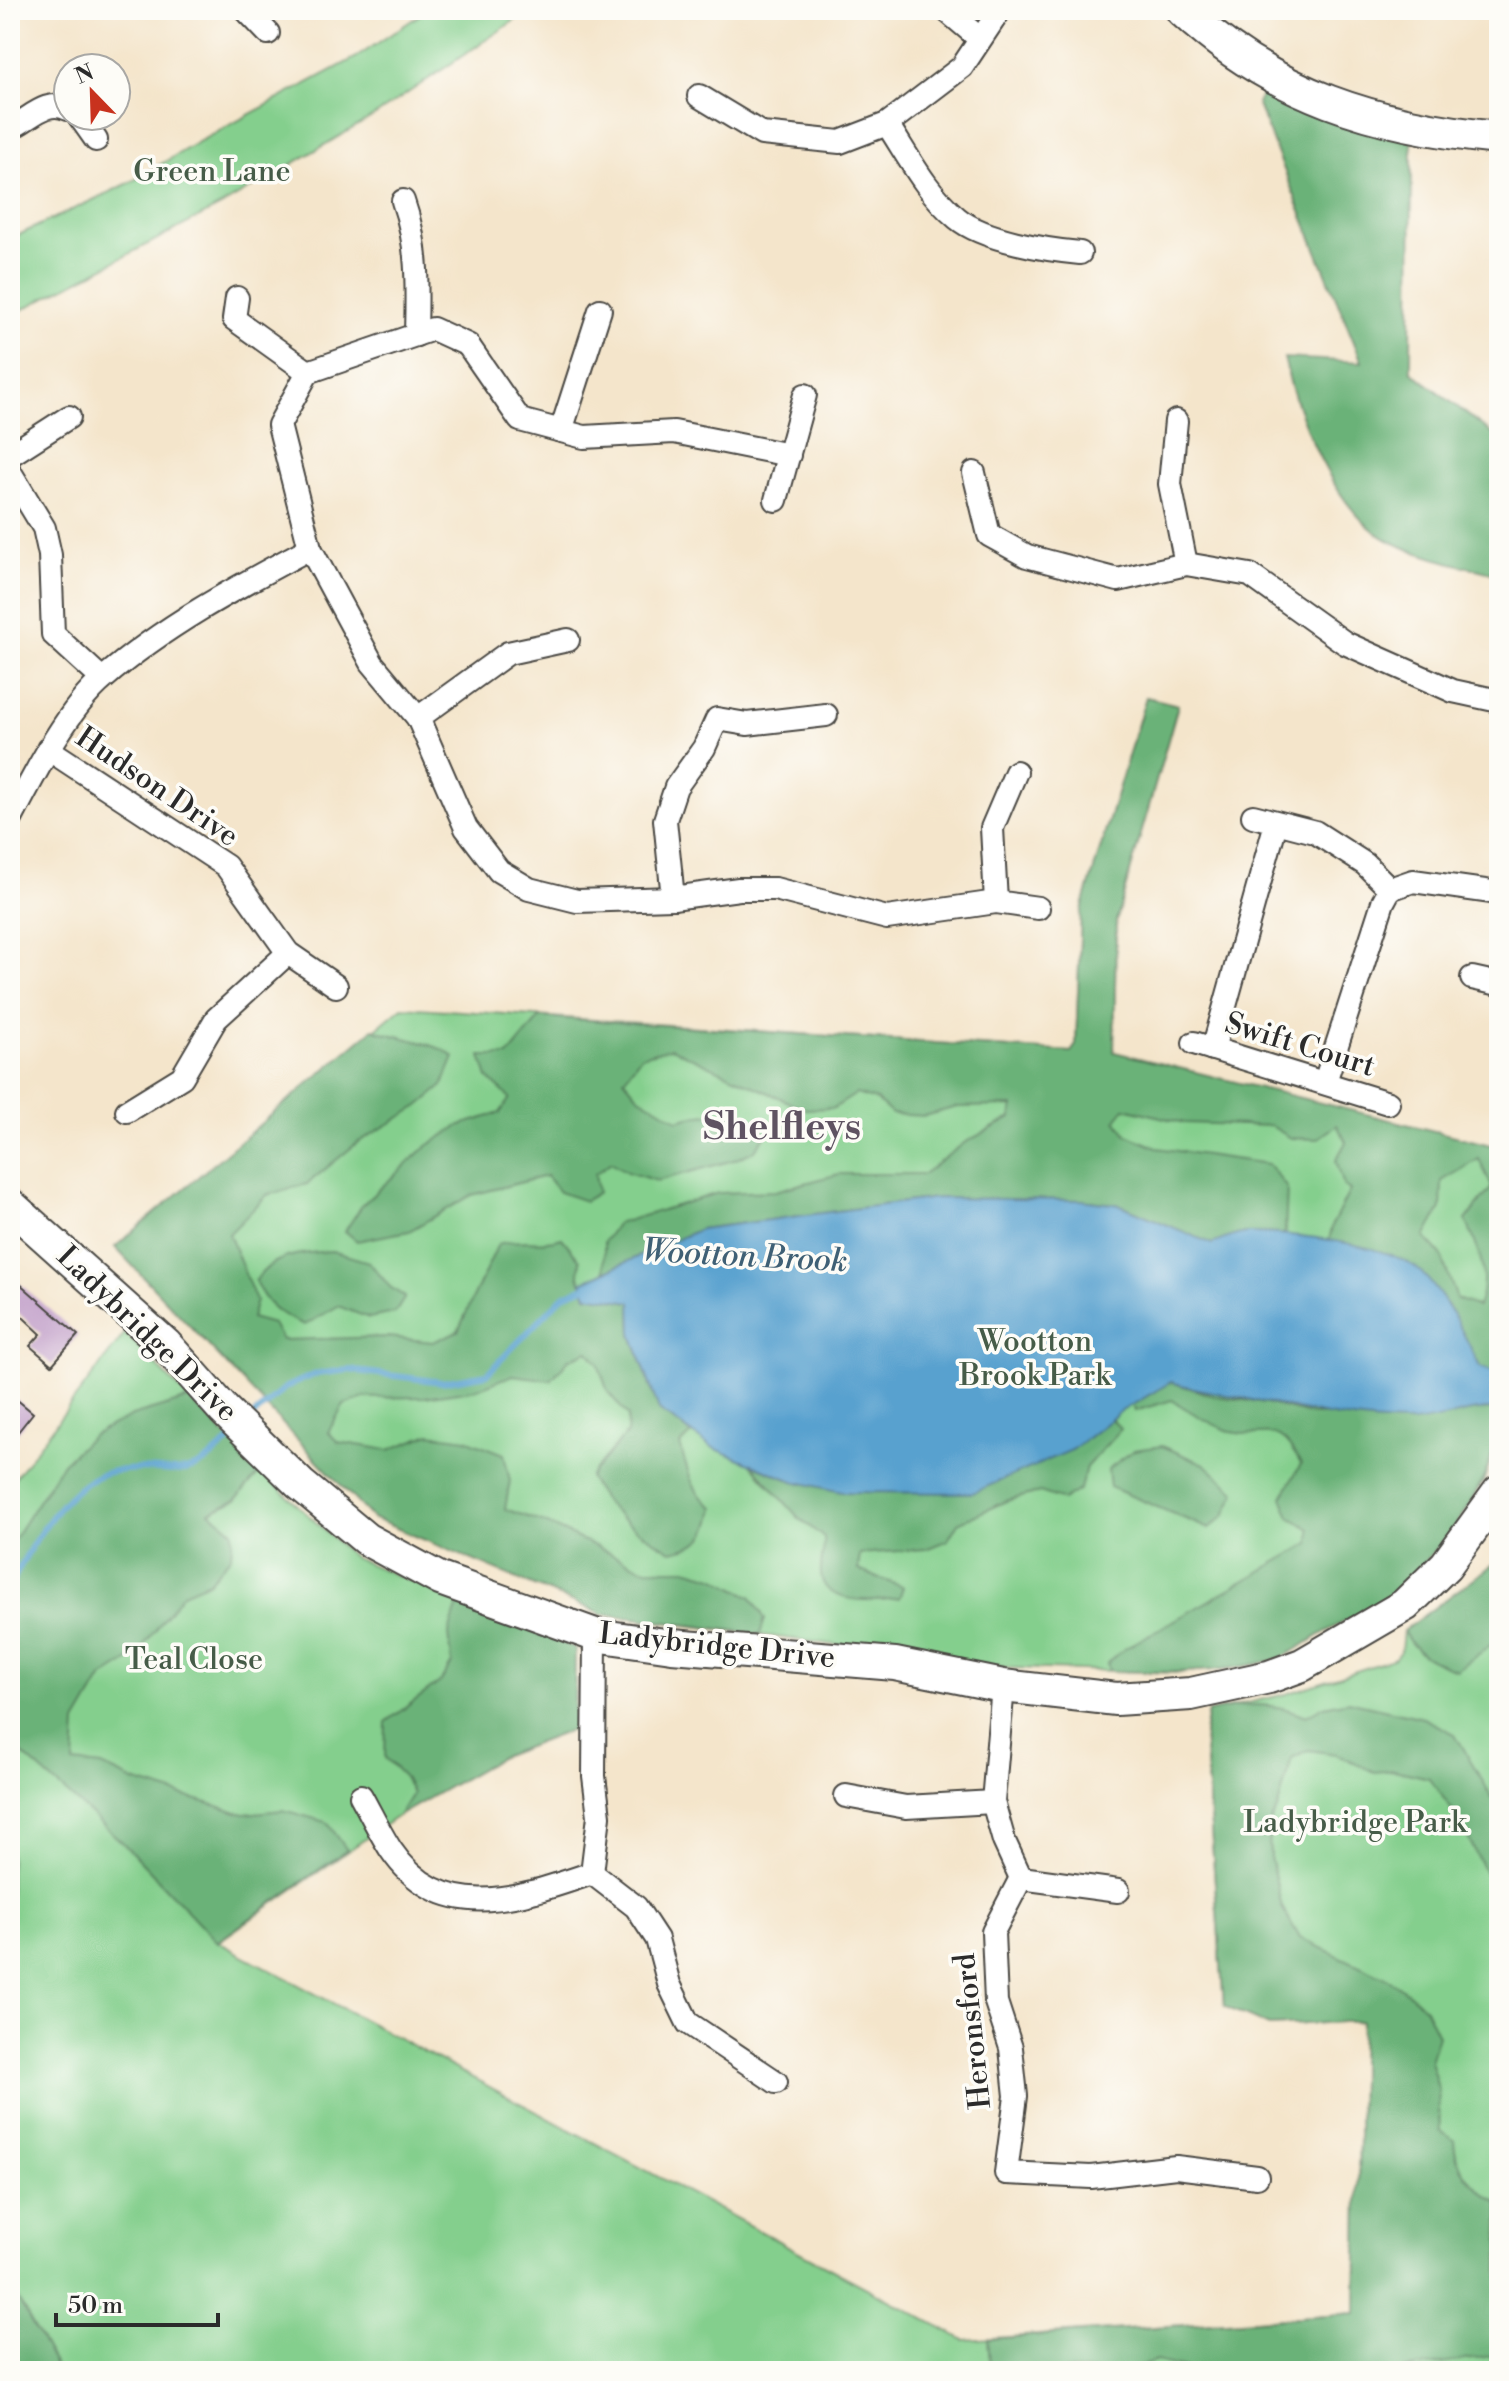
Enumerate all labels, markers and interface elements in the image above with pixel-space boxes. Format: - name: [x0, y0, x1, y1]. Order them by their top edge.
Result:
- north arrow: [52, 52, 132, 132]
- text: N: [71, 59, 99, 91]
- park label: Green Lane: [133, 153, 291, 191]
- street label: Hudson Drive: [68, 719, 246, 855]
- street label: Swift Court: [1220, 1004, 1380, 1086]
- district label: Shelfleys: [703, 1104, 861, 1151]
- water label: Wootton Brook: [642, 1231, 848, 1281]
- street label: Ladybridge Drive: [48, 1238, 246, 1430]
- park label: Wootton Brook Park: [958, 1323, 1112, 1395]
- street label: Ladybridge Drive: [597, 1615, 837, 1677]
- park label: Teal Close: [125, 1641, 263, 1679]
- park label: Ladybridge Park: [1243, 1804, 1468, 1842]
- street label: Heronsford: [946, 1951, 1000, 2111]
- scale bar: [56, 2277, 218, 2327]
- text: 50 m: [68, 2291, 123, 2321]

